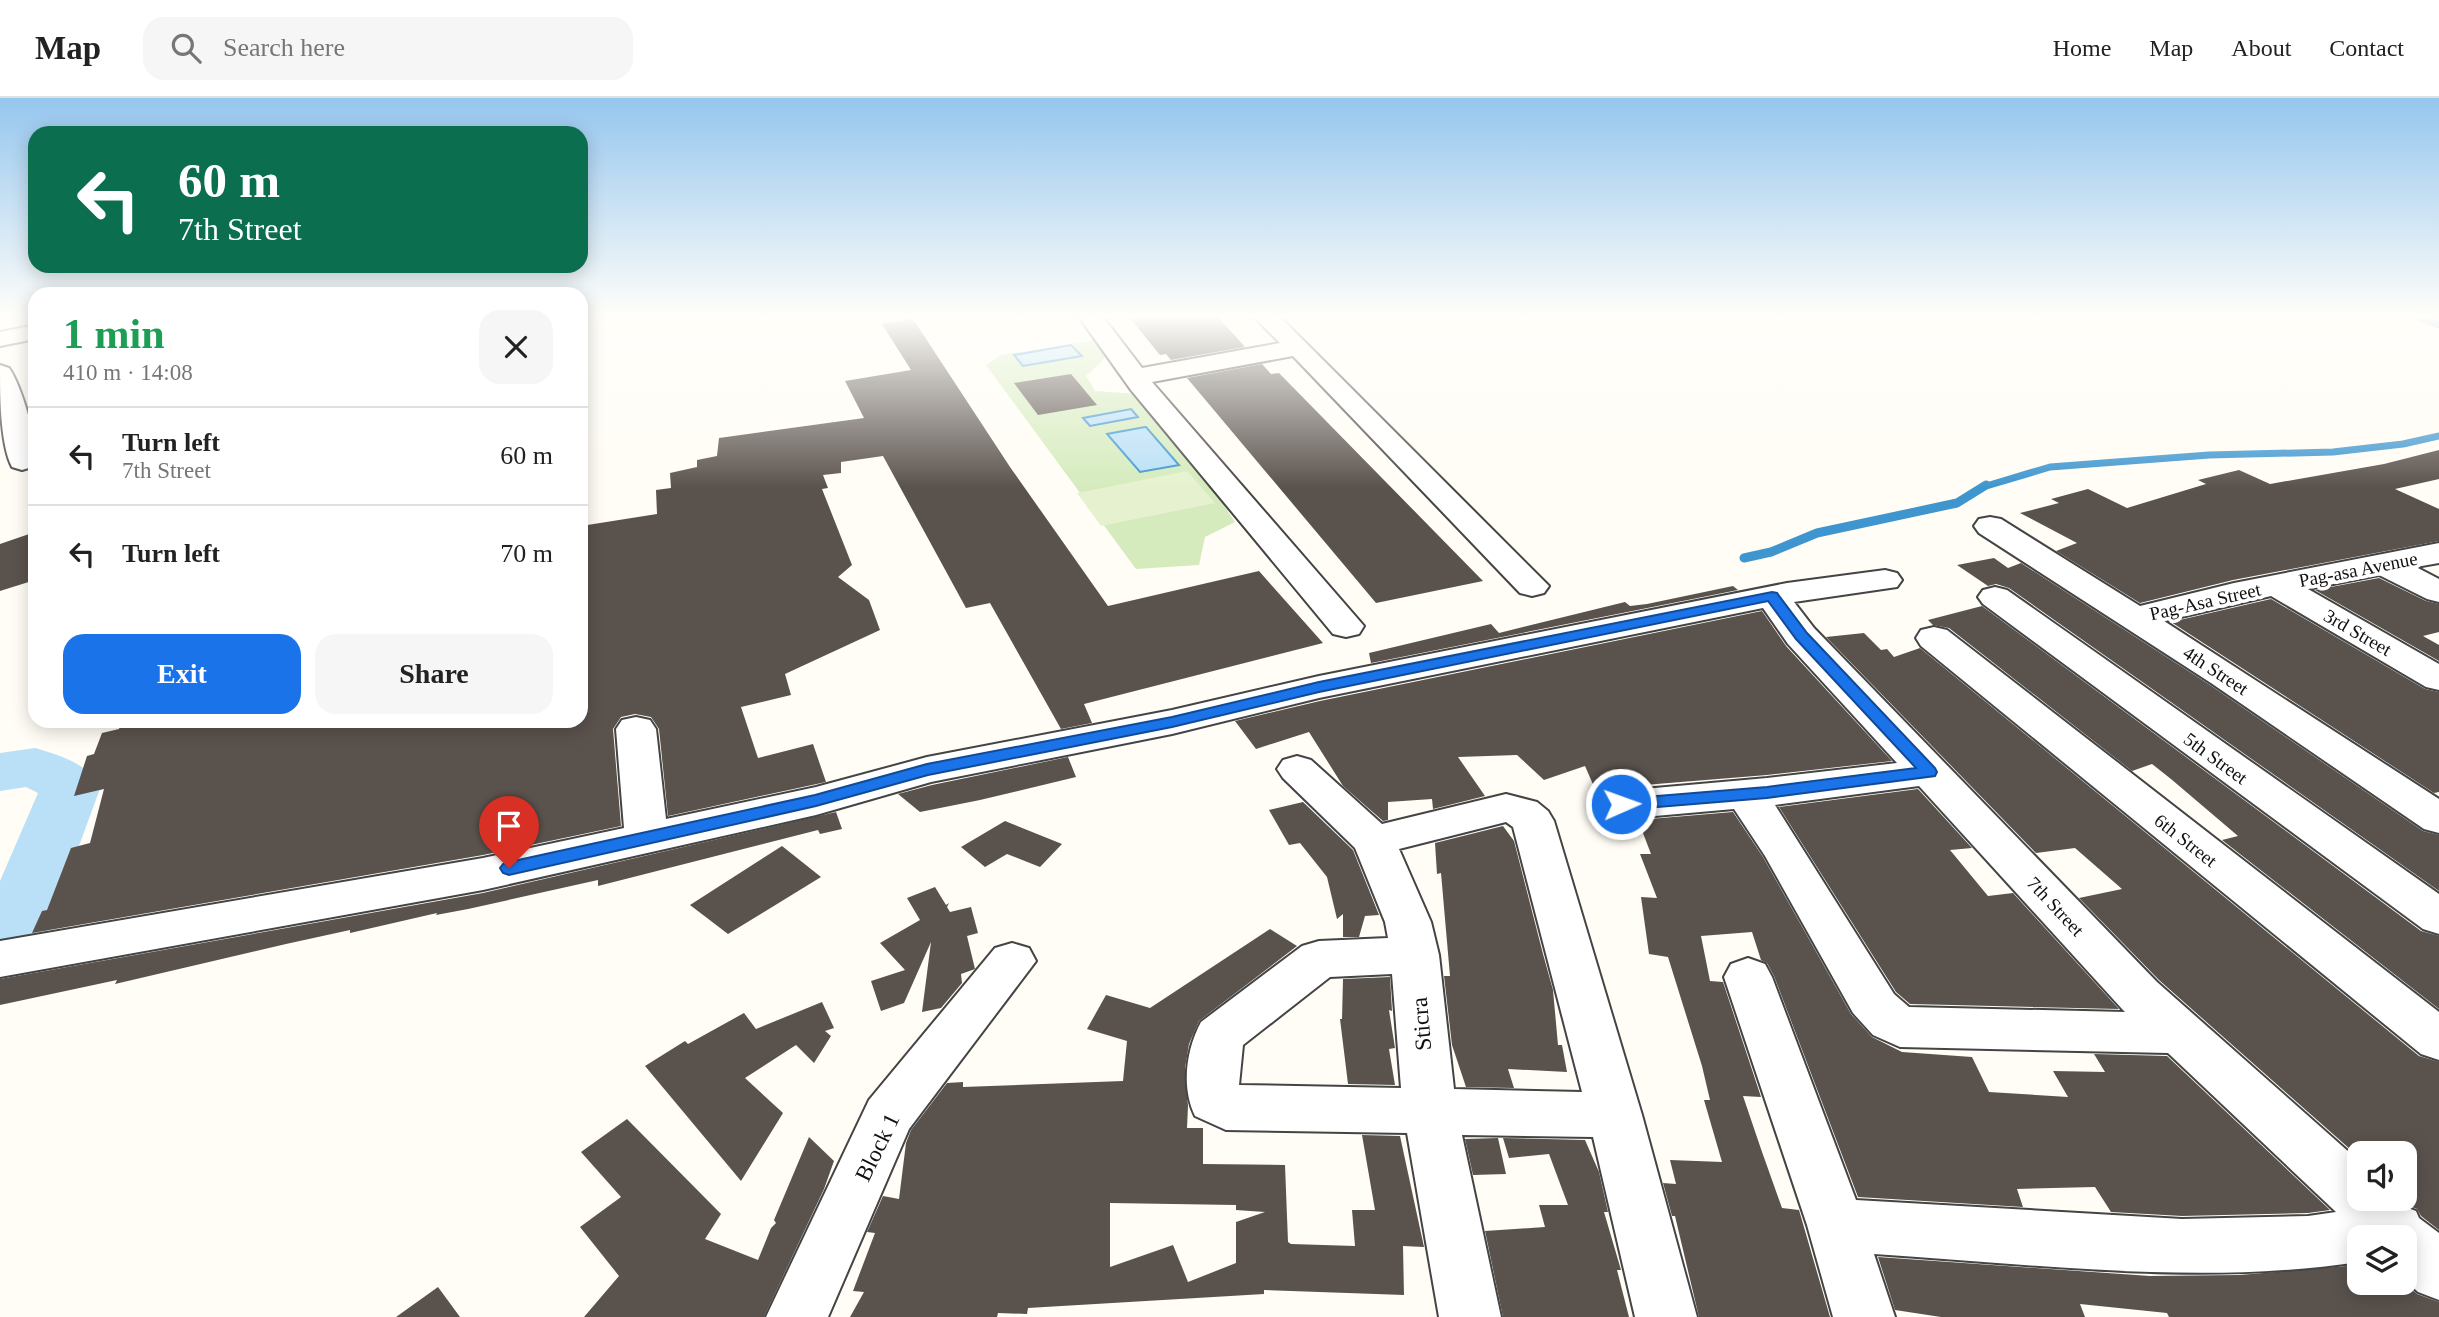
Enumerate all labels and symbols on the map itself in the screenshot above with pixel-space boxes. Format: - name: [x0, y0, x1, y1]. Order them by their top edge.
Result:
- street label: Pag-asa Avenue: [2297, 548, 2419, 591]
- street label: Pag-Asa Street: [2147, 578, 2263, 624]
- street label: 3rd Street: [2320, 605, 2396, 660]
- street label: 4th Street: [2179, 642, 2253, 700]
- street label: 5th Street: [2180, 728, 2252, 789]
- position arrow: [1584, 767, 1658, 841]
- pin: [479, 796, 539, 868]
- street label: 6th Street: [2150, 810, 2222, 872]
- street label: 7th Street: [2023, 872, 2089, 941]
- street label: Sticra: [1407, 996, 1436, 1052]
- street label: Block 1: [850, 1109, 905, 1185]

